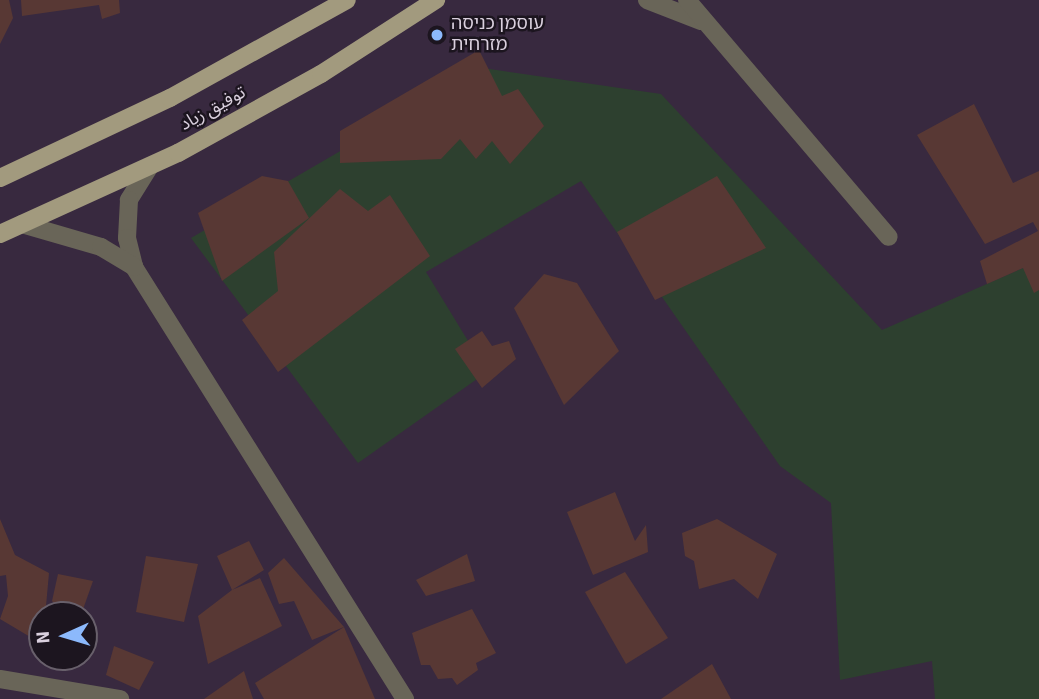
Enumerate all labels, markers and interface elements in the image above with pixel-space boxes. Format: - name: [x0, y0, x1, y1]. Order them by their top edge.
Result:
- place label: עוסמן כניסה מזרחית: [451, 14, 544, 56]
- marker: עוסמן כניסה מזרחית: [429, 27, 445, 43]
- street label: توفيق زياد: [176, 82, 250, 136]
- north arrow: [28, 601, 98, 671]
- text: N: [30, 630, 57, 645]

